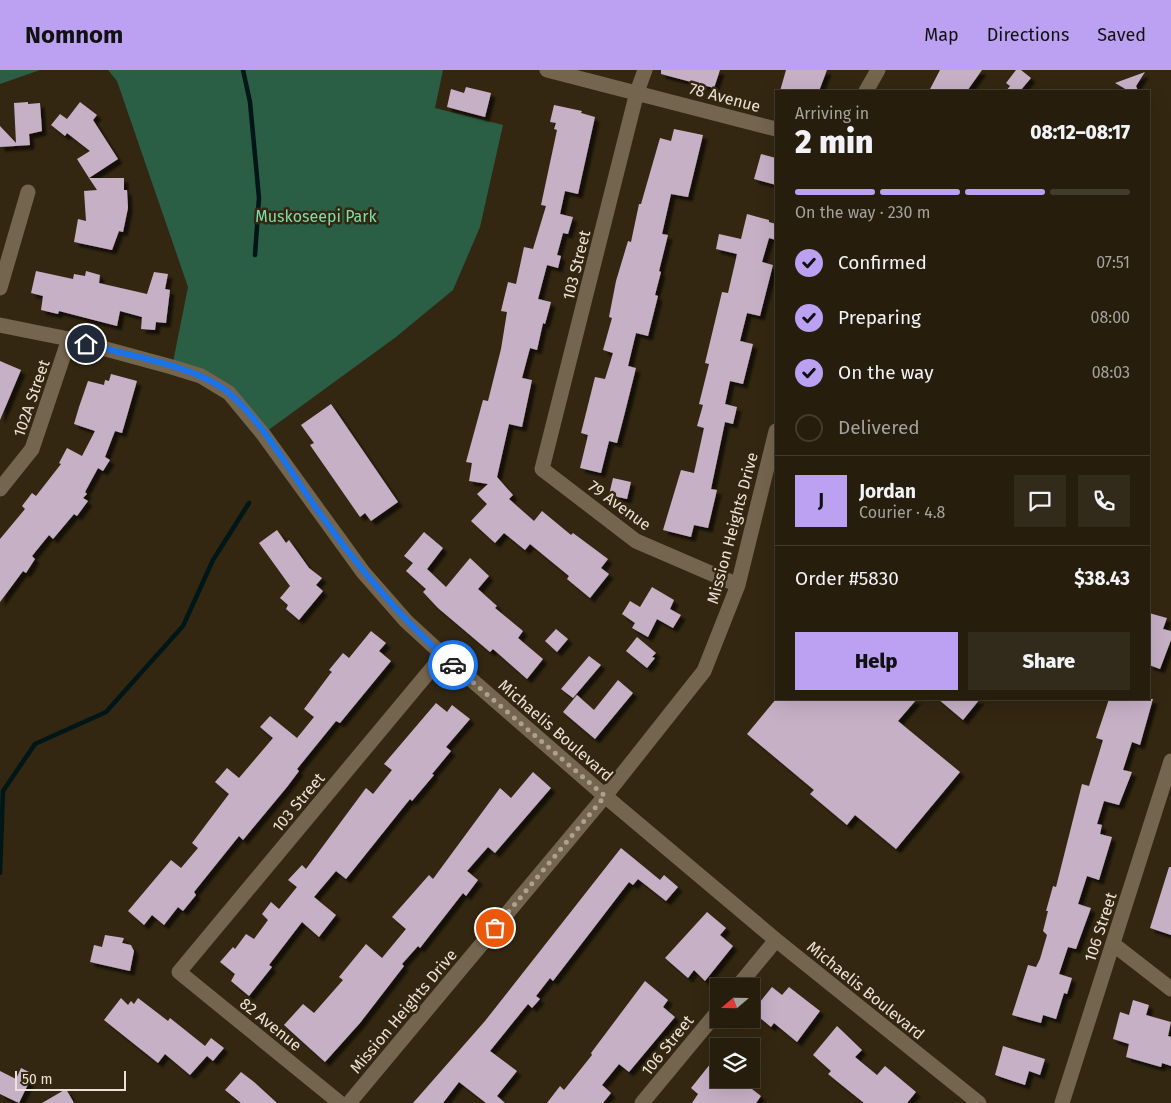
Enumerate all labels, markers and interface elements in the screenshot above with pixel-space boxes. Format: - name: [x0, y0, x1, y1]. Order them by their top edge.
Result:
- text: Nomnom: [25, 21, 123, 49]
- text: Map: [924, 24, 959, 46]
- text: Directions: [987, 24, 1069, 46]
- text: Saved: [1097, 24, 1146, 46]
- street label: 78 Avenue: [687, 79, 763, 116]
- text: Arriving in: [795, 104, 869, 123]
- text: 08:12–08:17: [1030, 121, 1130, 144]
- text: 2 min: [795, 123, 873, 161]
- text: On the way · 230 m: [795, 203, 930, 222]
- park label: Muskoseepi Park: [255, 207, 377, 226]
- street label: 103 Street: [559, 228, 594, 302]
- icon: check: [795, 249, 823, 277]
- text: Confirmed: [838, 251, 927, 274]
- text: 07:51: [1096, 253, 1130, 272]
- icon: check: [795, 304, 823, 332]
- text: Preparing: [838, 306, 921, 329]
- text: 08:00: [1091, 308, 1130, 327]
- pin: [65, 323, 107, 365]
- icon: home: [72, 330, 100, 358]
- street label: 102A Street: [9, 357, 54, 439]
- icon: check: [795, 359, 823, 387]
- text: On the way: [838, 361, 934, 384]
- text: 08:03: [1092, 363, 1130, 382]
- text: Delivered: [838, 416, 920, 439]
- street label: Mission Heights Drive: [703, 450, 762, 606]
- button: chat: [1014, 475, 1066, 527]
- button: phone: [1078, 475, 1130, 527]
- street label: 79 Avenue: [585, 476, 655, 534]
- text: Jordan: [859, 480, 916, 503]
- text: J: [818, 489, 824, 512]
- text: Courier · 4.8: [859, 503, 945, 522]
- text: Order #5830: [795, 567, 899, 590]
- text: $38.43: [1074, 567, 1130, 590]
- button: Help: [795, 632, 958, 690]
- button: Share: [968, 632, 1130, 690]
- courier: [428, 640, 478, 690]
- icon: car: [439, 651, 467, 679]
- street label: Michaelis Boulevard: [495, 675, 617, 785]
- street label: 103 Street: [268, 769, 329, 836]
- street label: 106 Street: [1080, 890, 1121, 964]
- pin: [474, 907, 516, 949]
- icon: bag: [481, 914, 509, 942]
- street label: Michaelis Boulevard: [803, 937, 928, 1044]
- street label: Mission Heights Drive: [346, 945, 461, 1077]
- north arrow: [710, 978, 760, 1028]
- map controls: [710, 978, 760, 1088]
- street label: 82 Avenue: [236, 994, 305, 1055]
- street label: 106 Street: [637, 1011, 698, 1079]
- button: layers: [710, 1038, 760, 1088]
- scale bar: [15, 1068, 126, 1091]
- text: 50 m: [22, 1071, 53, 1088]

